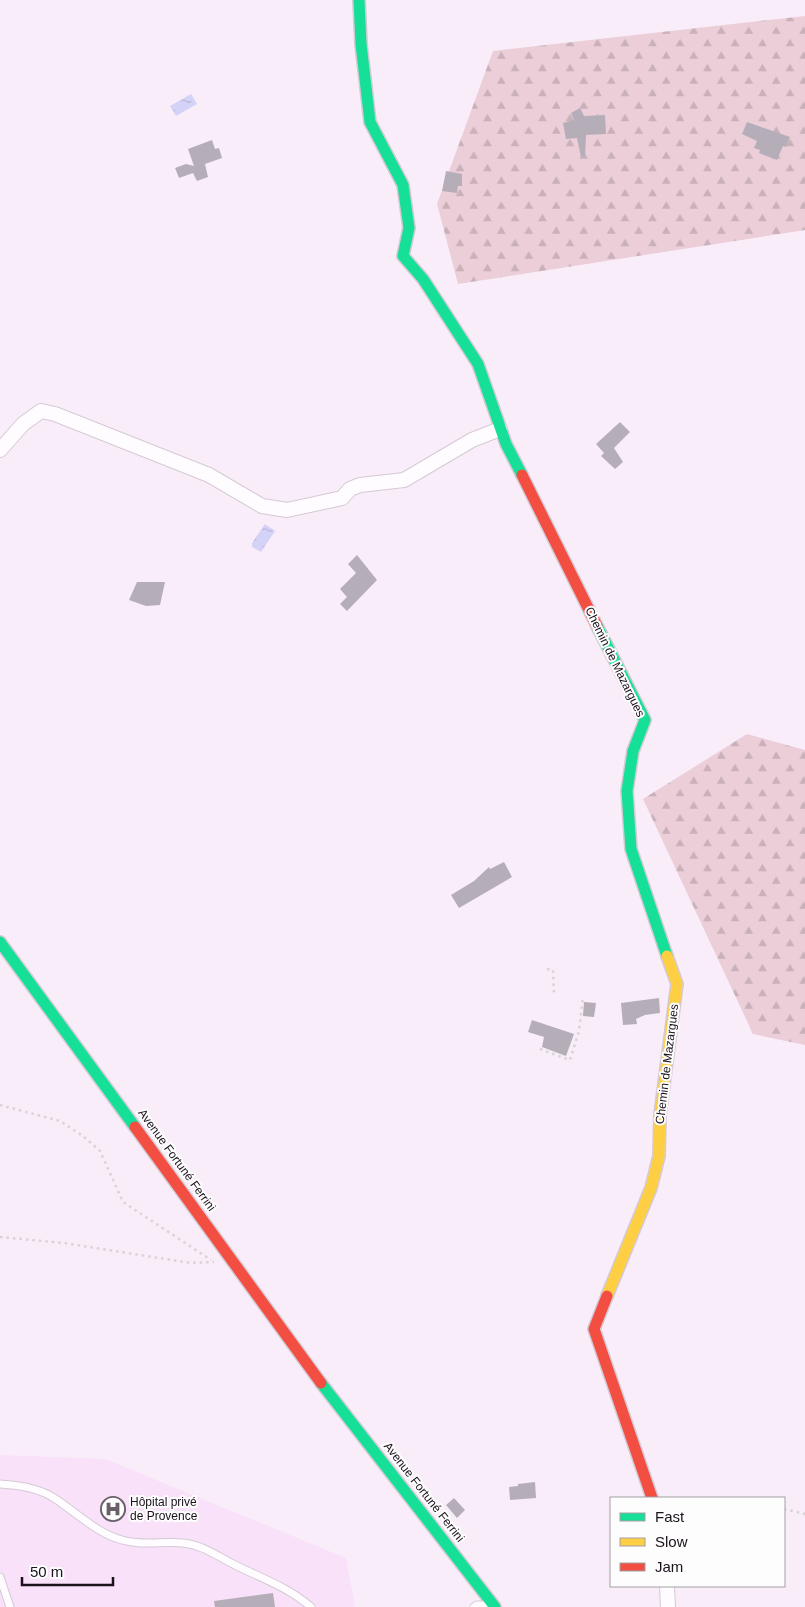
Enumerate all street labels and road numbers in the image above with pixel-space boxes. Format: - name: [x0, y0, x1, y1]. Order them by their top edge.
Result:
- street label: Chemin de Mazargues: [582, 605, 648, 719]
- street label: Chemin de Mazargues: [653, 1003, 681, 1125]
- street label: Avenue Fortuné Ferrini: [135, 1106, 219, 1214]
- street label: Avenue Fortuné Ferrini: [381, 1439, 467, 1545]

